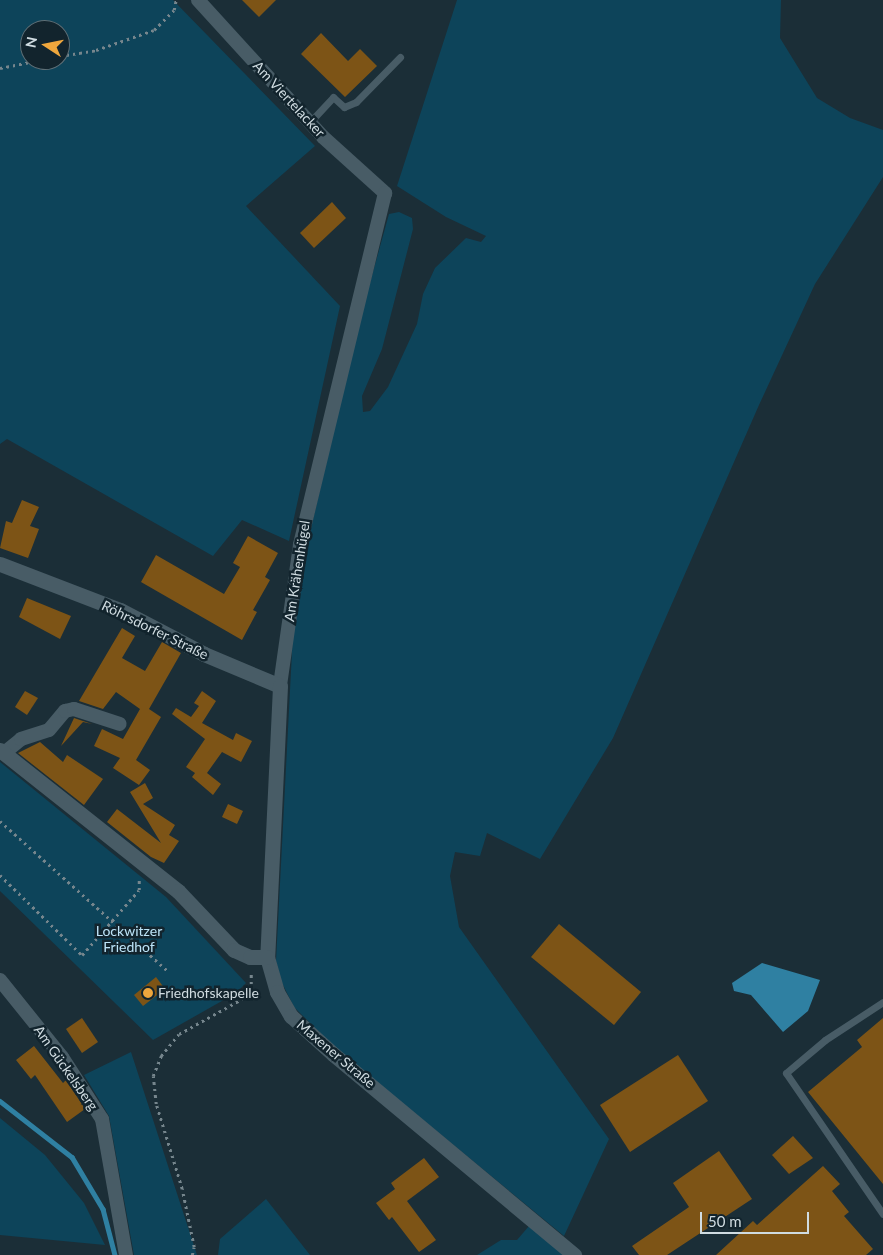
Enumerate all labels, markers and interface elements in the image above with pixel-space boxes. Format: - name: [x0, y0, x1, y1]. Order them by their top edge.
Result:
- north arrow: [20, 20, 70, 70]
- text: N: [21, 35, 40, 49]
- street label: Am Viertelacker: [249, 57, 329, 141]
- street label: Am Krähenhügel: [281, 519, 313, 623]
- street label: Röhrsdorfer Straße: [99, 597, 211, 663]
- park label: Lockwitzer Friedhof: [96, 923, 162, 956]
- place label: Friedhofskapelle: [158, 985, 259, 1001]
- marker: Friedhofskapelle: [142, 987, 154, 999]
- street label: Maxener Straße: [293, 1016, 379, 1092]
- street label: Am Gückelsberg: [30, 1022, 102, 1114]
- scale bar: [703, 1202, 812, 1234]
- text: 50 m: [708, 1212, 742, 1230]

